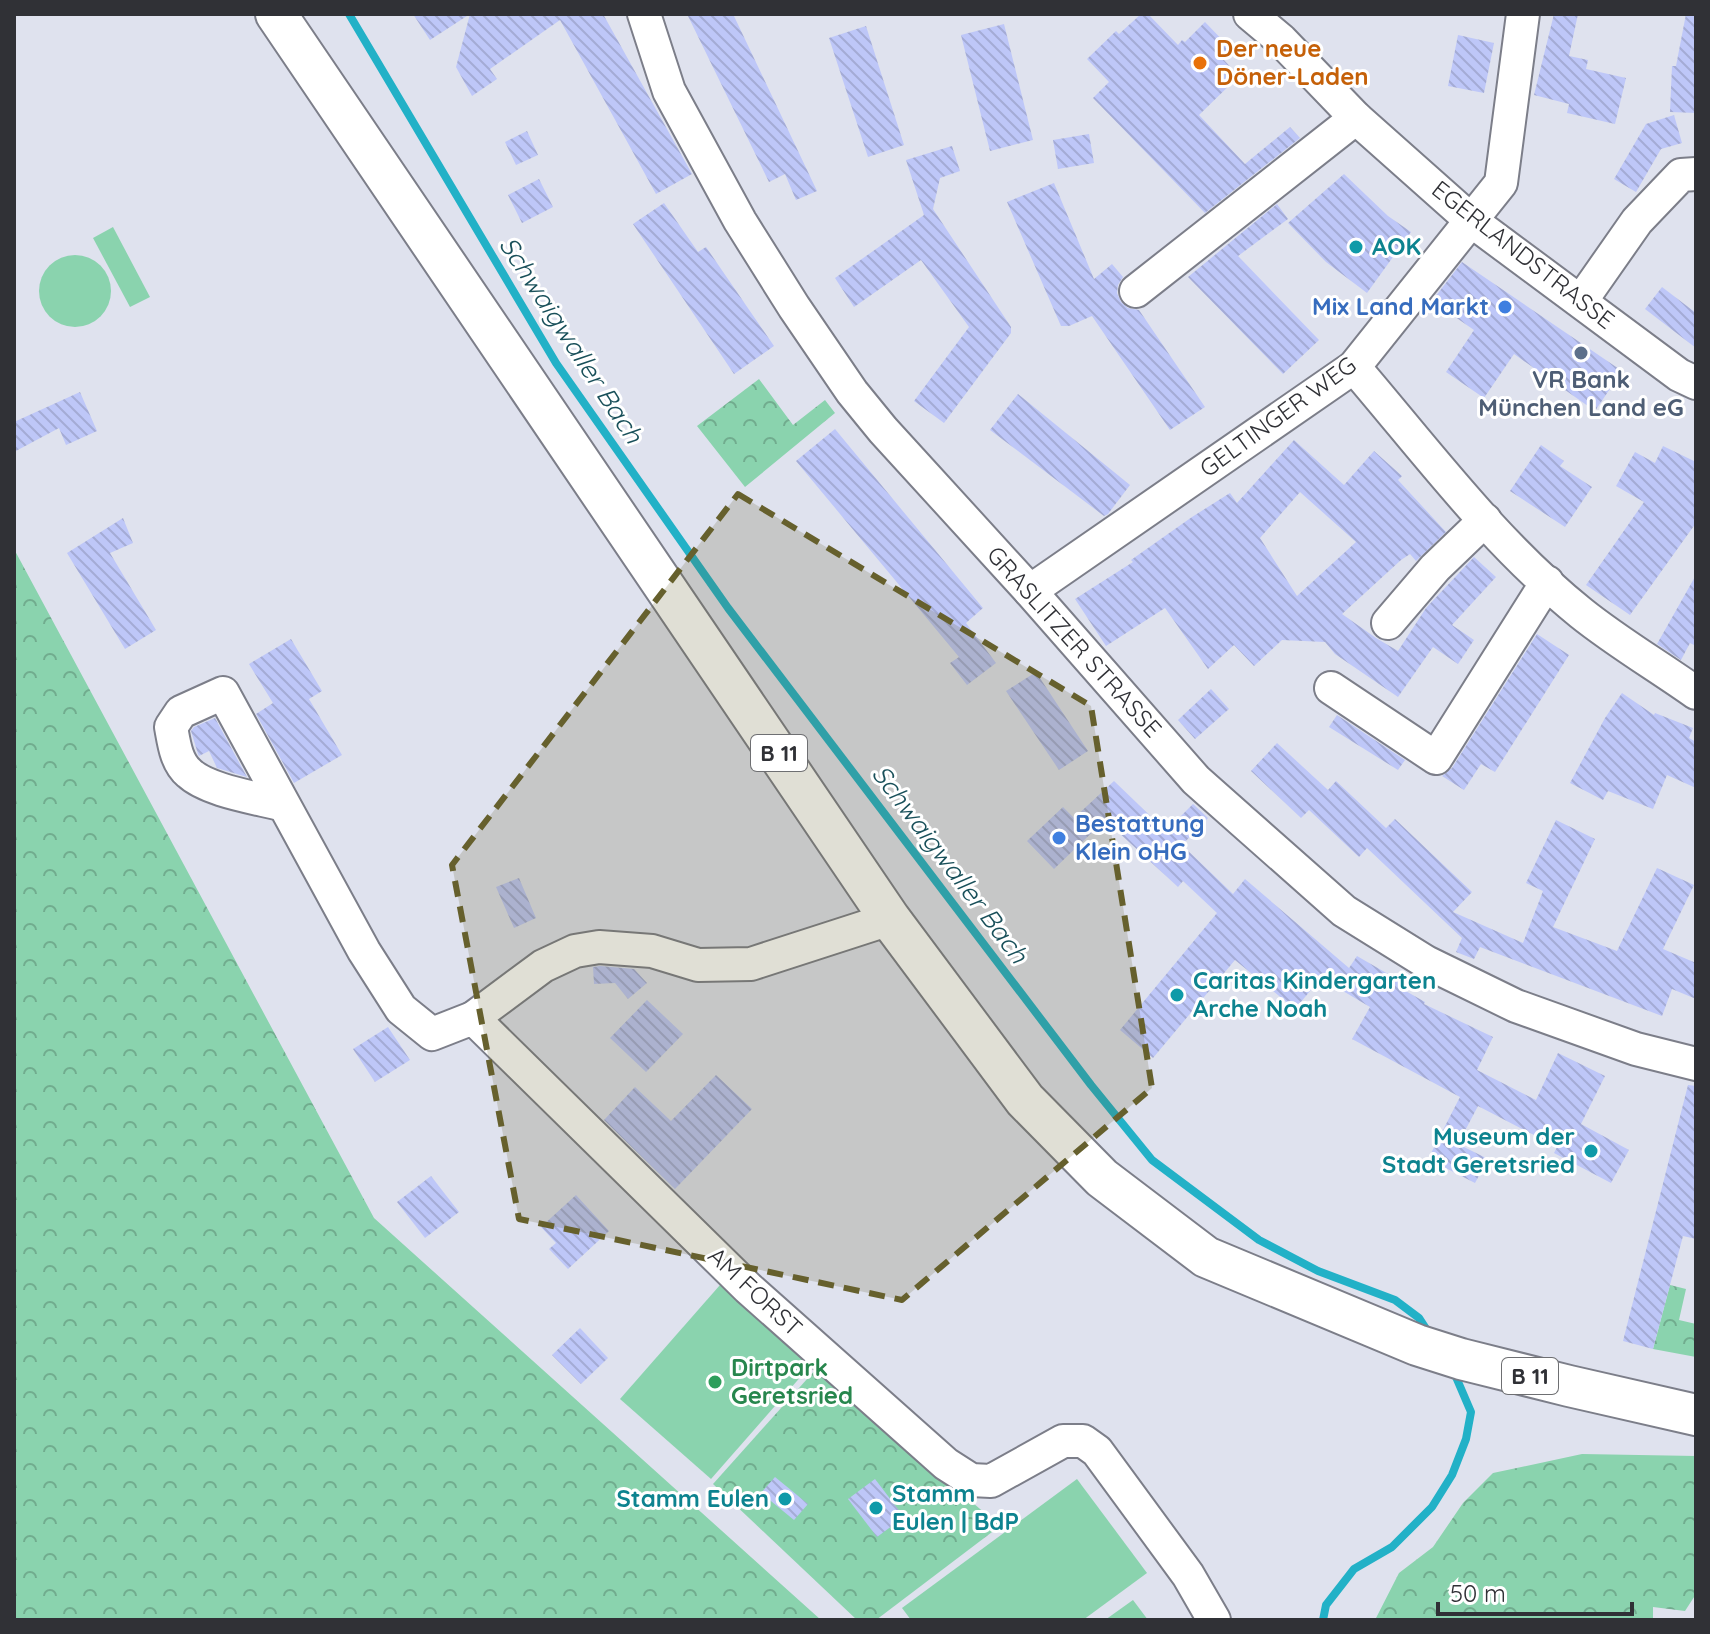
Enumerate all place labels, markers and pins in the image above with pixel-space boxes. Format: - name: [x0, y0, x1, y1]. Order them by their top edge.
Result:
- place label: Der neue Döner-Laden: [1216, 33, 1369, 91]
- marker: Der neue Döner-Laden: [1191, 54, 1209, 72]
- place label: AOK: [1372, 231, 1421, 261]
- marker: AOK: [1347, 238, 1365, 256]
- place label: Mix Land Markt: [1312, 291, 1489, 321]
- marker: Mix Land Markt: [1496, 298, 1514, 316]
- marker: VR Bank München Land eG: [1572, 344, 1590, 362]
- place label: VR Bank München Land eG: [1478, 364, 1684, 422]
- place label: Bestattung Klein oHG: [1075, 808, 1205, 866]
- marker: Bestattung Klein oHG: [1050, 829, 1068, 847]
- place label: Caritas Kindergarten Arche Noah: [1193, 965, 1436, 1023]
- marker: Caritas Kindergarten Arche Noah: [1168, 986, 1186, 1004]
- place label: Museum der Stadt Geretsried: [1382, 1121, 1575, 1179]
- marker: Museum der Stadt Geretsried: [1582, 1142, 1600, 1160]
- place label: Dirtpark Geretsried: [731, 1352, 853, 1410]
- marker: Dirtpark Geretsried: [706, 1373, 724, 1391]
- place label: Stamm Eulen | BdP: [892, 1478, 1019, 1536]
- place label: Stamm Eulen: [617, 1483, 769, 1513]
- marker: Stamm Eulen: [776, 1490, 794, 1508]
- marker: Stamm Eulen | BdP: [867, 1499, 885, 1517]

